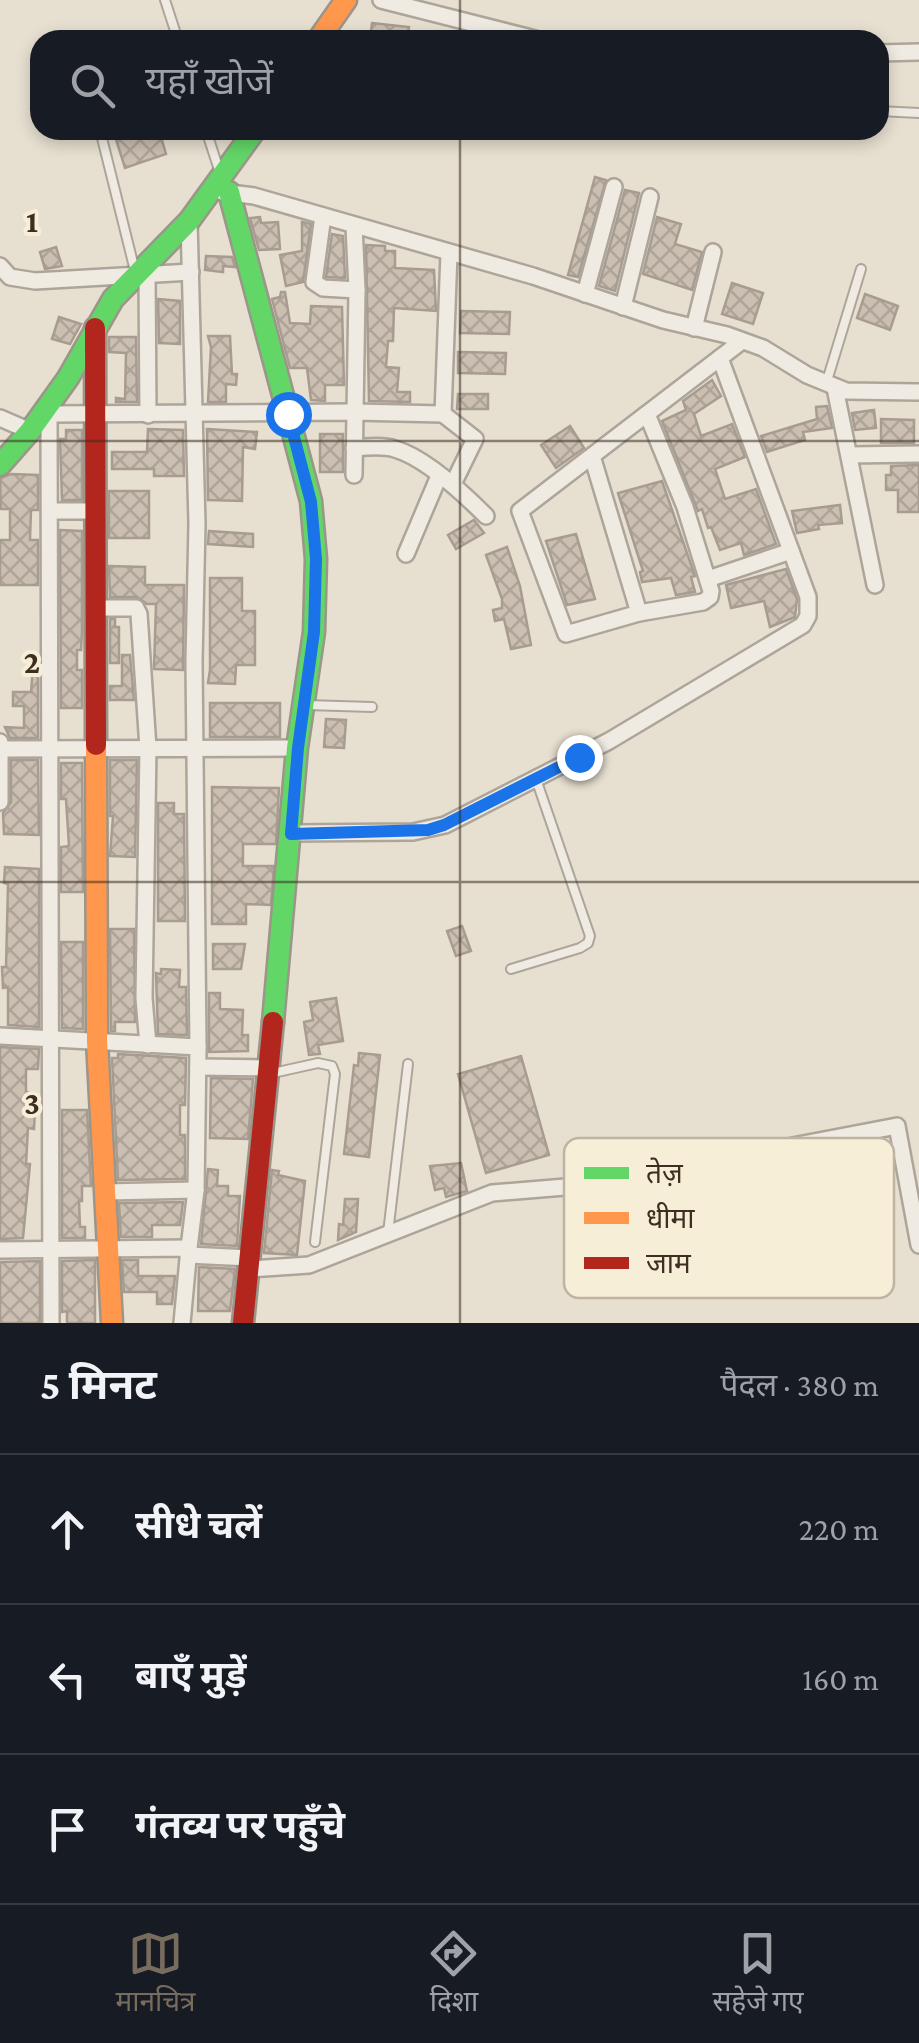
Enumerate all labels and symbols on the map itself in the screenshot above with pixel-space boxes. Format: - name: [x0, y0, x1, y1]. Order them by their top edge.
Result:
- text: 1: [26, 203, 38, 239]
- route start: [266, 392, 312, 438]
- text: 2: [24, 644, 40, 680]
- route end: [557, 735, 603, 781]
- text: 3: [24, 1085, 40, 1121]
- legend: [564, 1138, 894, 1298]
- text: तेज़: [646, 1157, 684, 1189]
- text: धीमा: [646, 1202, 695, 1234]
- text: जाम: [646, 1248, 692, 1279]

